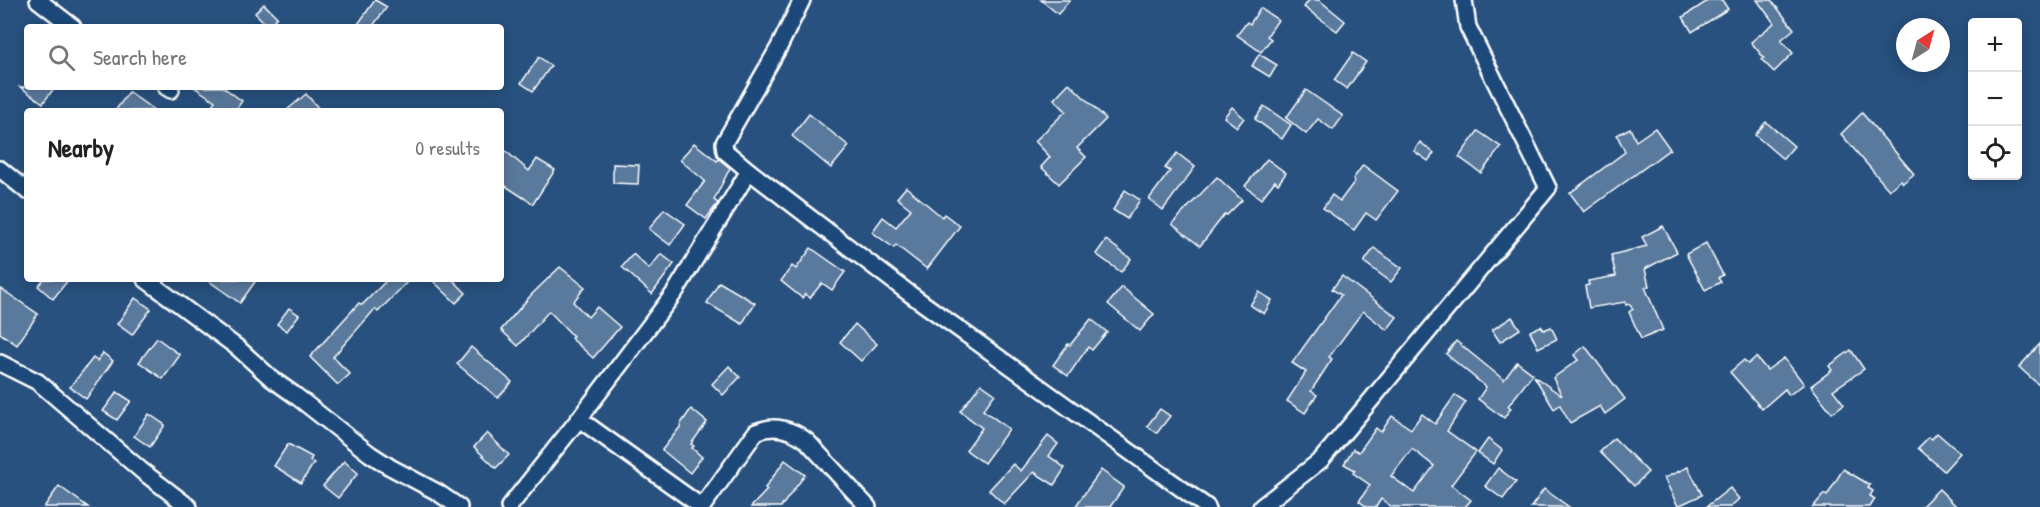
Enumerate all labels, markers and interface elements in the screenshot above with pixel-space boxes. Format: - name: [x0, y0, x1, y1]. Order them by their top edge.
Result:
- north arrow: [1896, 18, 1950, 72]
- map controls: [1968, 18, 2022, 180]
- button: +: [1968, 18, 2022, 72]
- search box: [24, 24, 504, 90]
- icon: search: [45, 41, 78, 74]
- text: Search here: [93, 42, 187, 72]
- button: −: [1968, 72, 2022, 126]
- button: locate: [1968, 126, 2022, 180]
- text: Nearby: [48, 130, 114, 165]
- text: 0 results: [415, 134, 480, 161]

